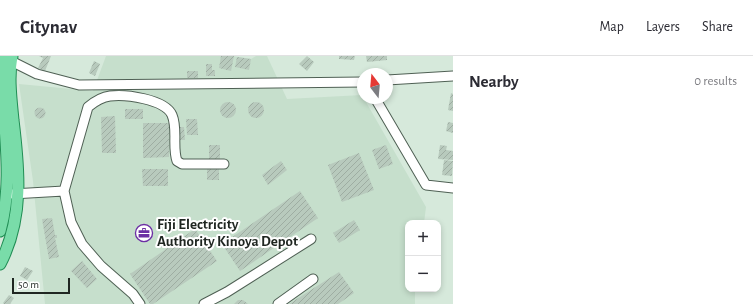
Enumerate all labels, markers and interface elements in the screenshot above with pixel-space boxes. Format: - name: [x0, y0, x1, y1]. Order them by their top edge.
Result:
- text: Citynav: [20, 18, 77, 37]
- text: Map: [599, 20, 624, 34]
- text: Layers: [646, 20, 680, 34]
- text: Share: [702, 20, 733, 34]
- north arrow: [357, 68, 393, 104]
- text: Nearby: [469, 73, 519, 90]
- text: 0 results: [694, 75, 737, 88]
- place label: Fiji Electricity Authority Kinoya Depot: [157, 217, 298, 249]
- map controls: [405, 220, 441, 292]
- button: +: [405, 220, 441, 256]
- office icon: Fiji Electricity Authority Kinoya Depot: [134, 223, 154, 243]
- button: −: [405, 256, 441, 292]
- scale bar: [12, 276, 70, 295]
- text: 50 m: [18, 279, 39, 290]

